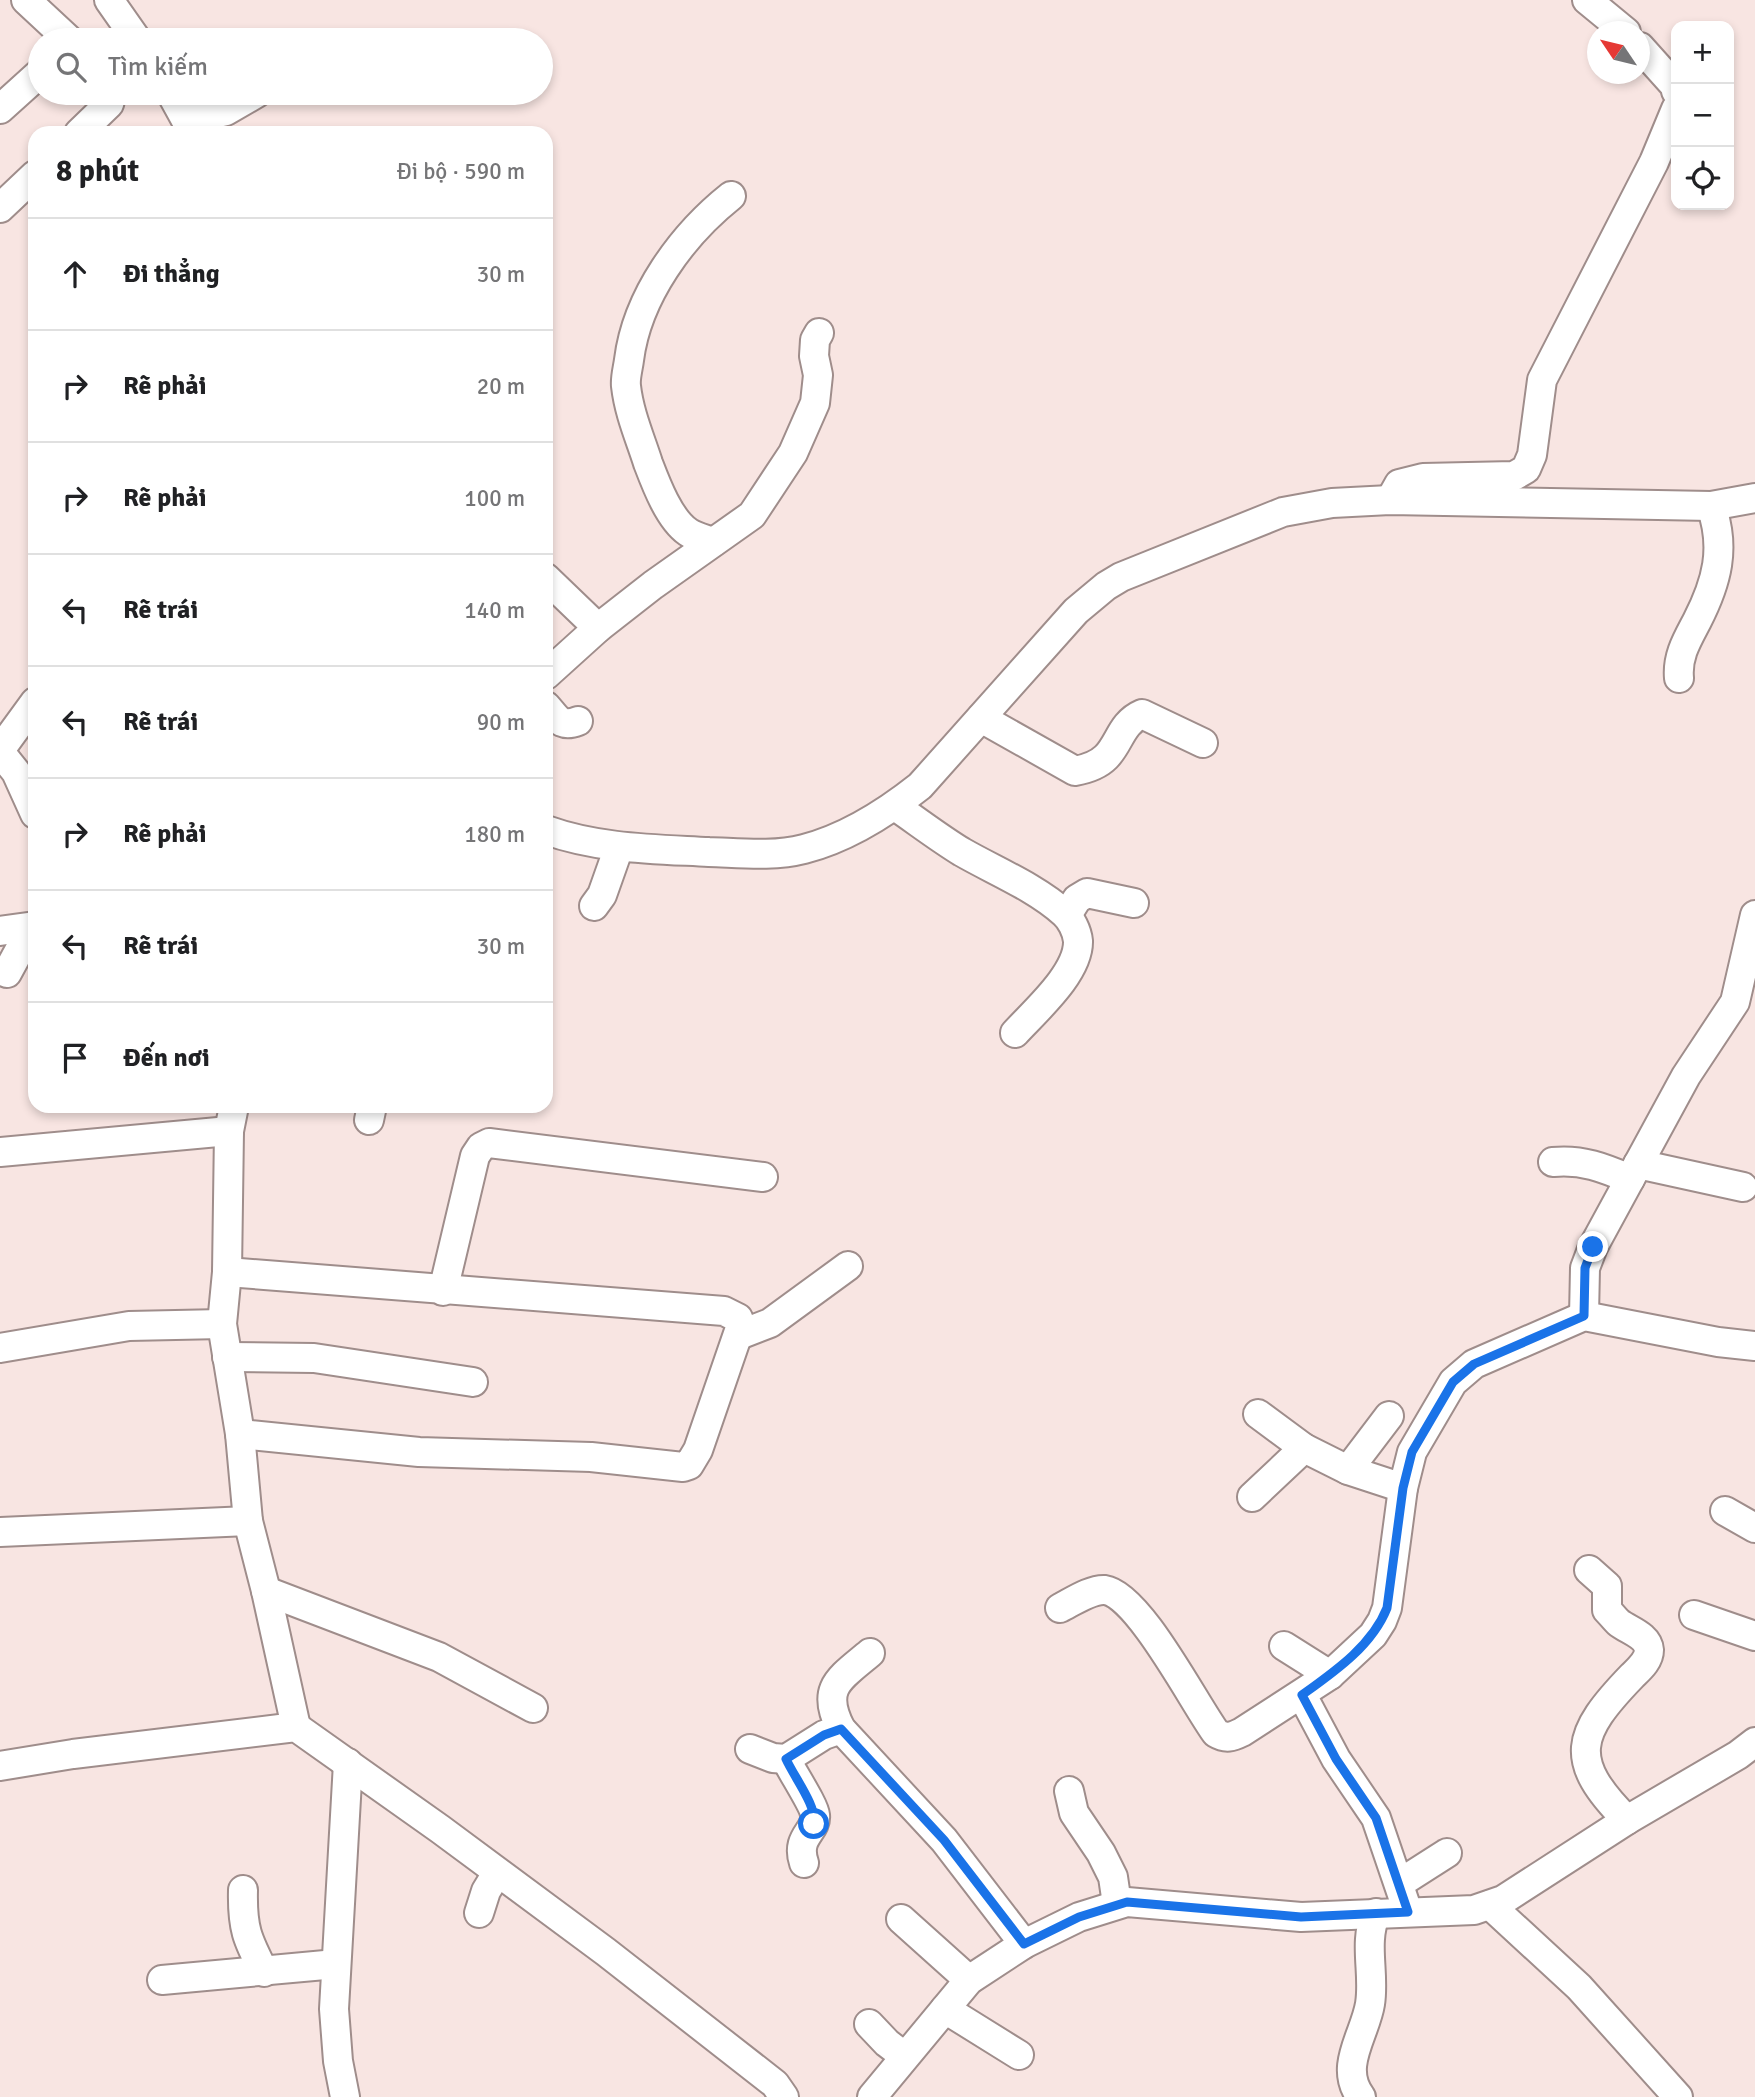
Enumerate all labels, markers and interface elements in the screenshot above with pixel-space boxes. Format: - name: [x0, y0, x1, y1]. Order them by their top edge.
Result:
- north arrow: [1587, 21, 1650, 84]
- map controls: [1671, 21, 1734, 210]
- button: +: [1671, 21, 1734, 84]
- search box: [28, 28, 553, 105]
- icon: search: [52, 48, 90, 86]
- text: Tìm kiếm: [108, 51, 208, 83]
- button: −: [1671, 84, 1734, 147]
- button: locate: [1671, 147, 1734, 210]
- text: 8 phút: [56, 153, 139, 190]
- text: Đi bộ · 590 m: [397, 157, 525, 186]
- icon: ahead: [56, 255, 94, 293]
- text: Đi thẳng: [123, 258, 220, 290]
- text: 30 m: [477, 260, 525, 289]
- icon: right: [56, 367, 94, 405]
- text: Rẽ phải: [123, 370, 207, 402]
- text: 20 m: [477, 372, 525, 401]
- icon: right: [56, 479, 94, 517]
- text: Rẽ phải: [123, 482, 207, 514]
- text: 100 m: [464, 484, 525, 513]
- icon: left: [56, 591, 94, 629]
- text: Rẽ trái: [123, 594, 198, 626]
- text: 140 m: [464, 596, 525, 625]
- icon: left: [56, 703, 94, 741]
- text: Rẽ trái: [123, 706, 198, 738]
- text: 90 m: [477, 708, 525, 737]
- icon: right: [56, 815, 94, 853]
- text: Rẽ phải: [123, 818, 207, 850]
- text: 180 m: [464, 820, 525, 849]
- icon: left: [56, 927, 94, 965]
- text: Rẽ trái: [123, 930, 198, 962]
- text: 30 m: [477, 932, 525, 961]
- icon: arrive: [56, 1039, 94, 1077]
- text: Đến nơi: [123, 1042, 210, 1074]
- route end: [1577, 1231, 1608, 1262]
- route start: [798, 1808, 829, 1839]

